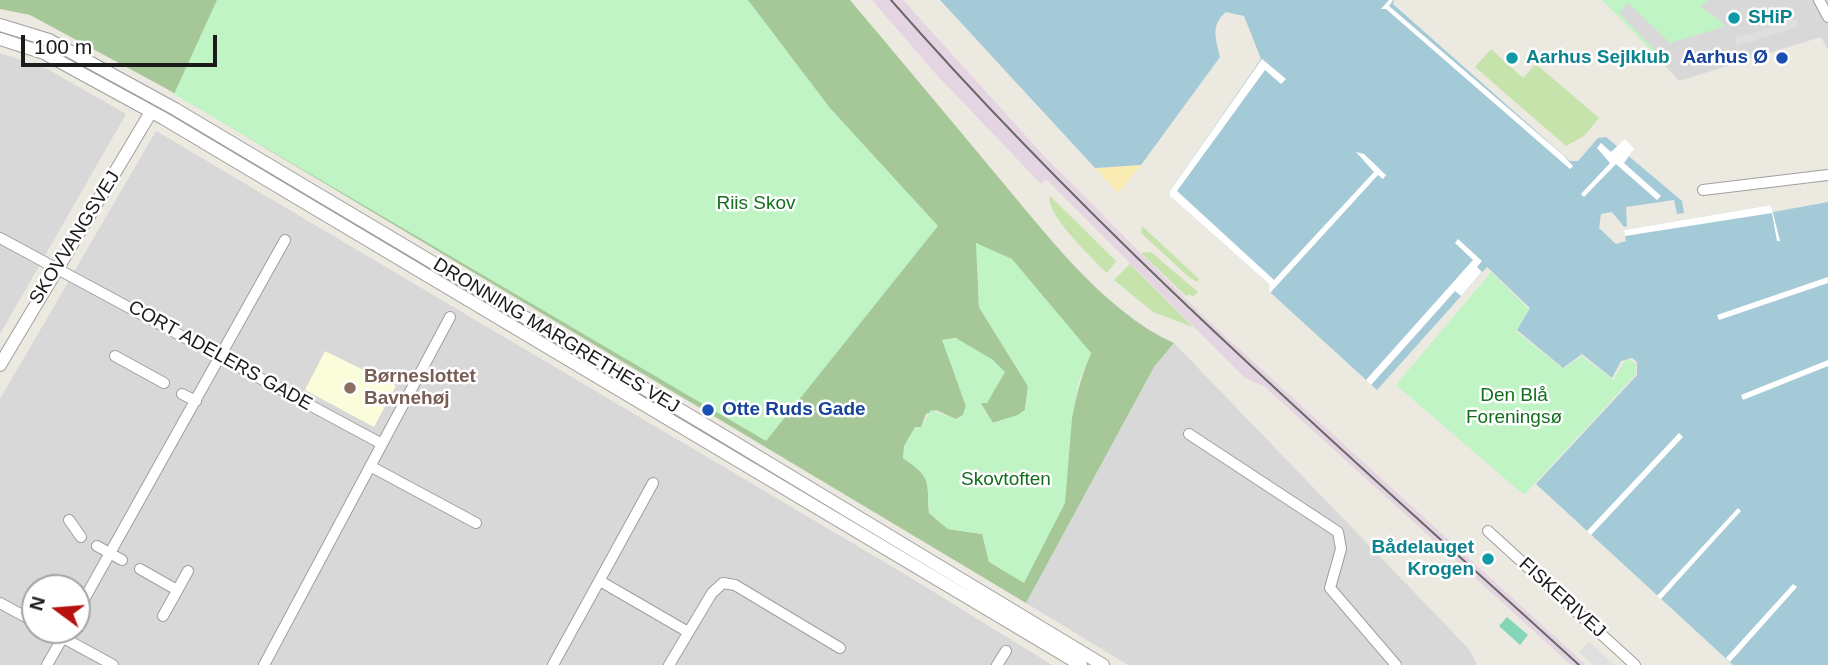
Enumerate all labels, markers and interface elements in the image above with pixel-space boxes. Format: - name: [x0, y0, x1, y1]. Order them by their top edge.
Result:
- place label: SHiP: [1748, 7, 1792, 29]
- marker: SHiP: [1726, 10, 1742, 26]
- scale bar: [24, 21, 220, 65]
- text: 100 m: [34, 35, 92, 58]
- place label: Aarhus Sejlklub: [1526, 47, 1670, 69]
- place label: Aarhus Ø: [1682, 47, 1768, 69]
- marker: Aarhus Sejlklub: [1504, 50, 1520, 66]
- marker: Aarhus Ø: [1774, 50, 1790, 66]
- street label: SKOVVANGSVEJ: [25, 167, 125, 309]
- park label: Riis Skov: [716, 193, 796, 215]
- street label: DRONNING MARGRETHES VEJ: [429, 253, 683, 419]
- street label: CORT ADELERS GADE: [124, 296, 316, 416]
- place label: Børneslottet Bavnehøj: [364, 366, 476, 410]
- marker: Børneslottet Bavnehøj: [342, 380, 358, 396]
- park label: Den Blå Foreningsø: [1466, 385, 1562, 429]
- place label: Otte Ruds Gade: [722, 399, 866, 421]
- marker: Otte Ruds Gade: [700, 402, 716, 418]
- park label: Skovtoften: [961, 469, 1051, 491]
- place label: Bådelauget Krogen: [1372, 537, 1474, 581]
- marker: Bådelauget Krogen: [1480, 551, 1496, 567]
- street label: FISKERIVEJ: [1514, 553, 1610, 643]
- north arrow: [21, 574, 91, 644]
- text: N: [25, 594, 49, 613]

